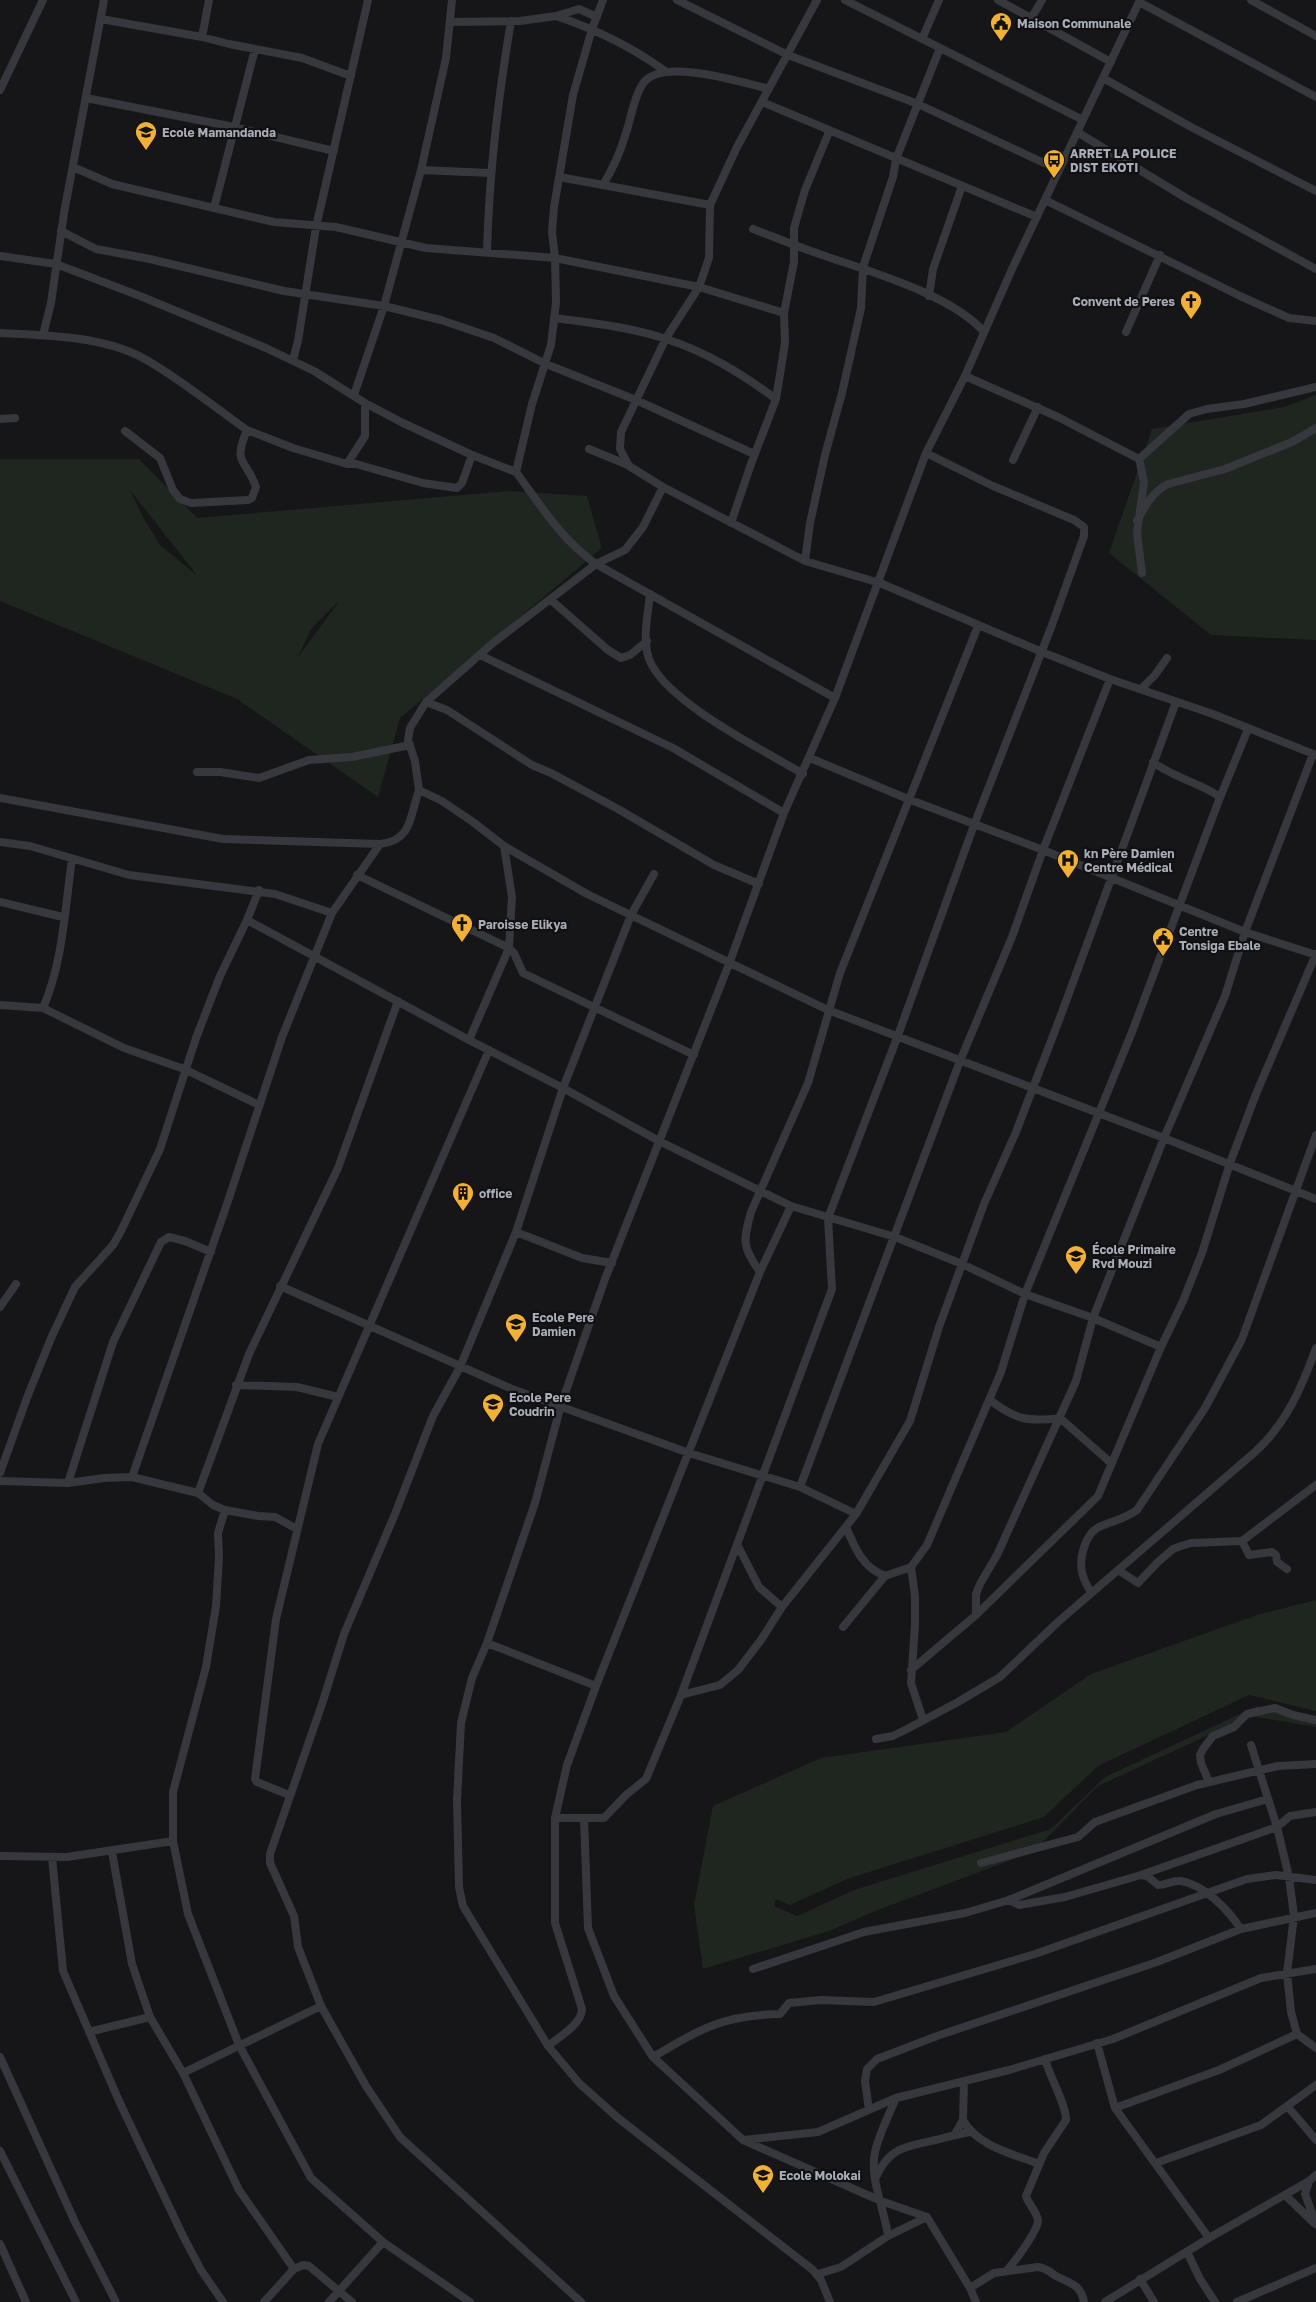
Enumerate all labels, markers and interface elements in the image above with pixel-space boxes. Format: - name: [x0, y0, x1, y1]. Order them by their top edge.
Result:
- public building icon: Maison Communale: [989, 11, 1013, 42]
- place label: Maison Communale: [1017, 16, 1131, 31]
- school or university icon: Ecole Mamandanda: [134, 120, 158, 151]
- place label: Ecole Mamandanda: [162, 125, 276, 140]
- place label: ARRET LA POLICE DIST EKOTI: [1070, 146, 1177, 175]
- bus stop icon: ARRET LA POLICE DIST EKOTI: [1042, 148, 1066, 179]
- church icon: Convent de Peres: [1179, 289, 1203, 320]
- place label: Convent de Peres: [1072, 294, 1175, 309]
- place label: kn Père Damien Centre Médical: [1084, 846, 1174, 875]
- hospital icon: kn Père Damien Centre Médical: [1056, 848, 1080, 879]
- church icon: Paroisse Elikya: [450, 912, 474, 943]
- place label: Paroisse Elikya: [478, 917, 567, 932]
- place label: Centre Tonsiga Ebale: [1179, 924, 1261, 953]
- public building icon: Centre Tonsiga Ebale: [1151, 926, 1175, 957]
- building icon: office: [451, 1181, 475, 1212]
- place label: office: [479, 1186, 512, 1201]
- place label: École Primaire Rvd Mouzi: [1092, 1242, 1176, 1271]
- school or university icon: École Primaire Rvd Mouzi: [1064, 1244, 1088, 1275]
- place label: Ecole Pere Damien: [532, 1310, 594, 1339]
- school or university icon: Ecole Pere Damien: [504, 1312, 528, 1343]
- place label: Ecole Pere Coudrin: [509, 1390, 571, 1419]
- school or university icon: Ecole Pere Coudrin: [481, 1392, 505, 1423]
- school or university icon: Ecole Molokai: [751, 2163, 775, 2194]
- place label: Ecole Molokai: [779, 2168, 861, 2183]

